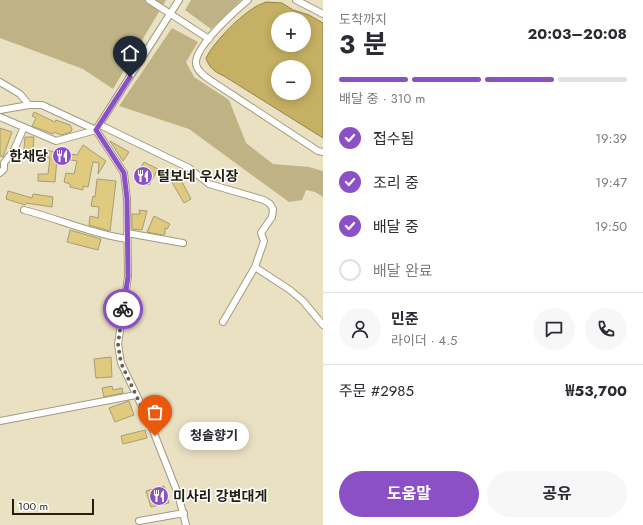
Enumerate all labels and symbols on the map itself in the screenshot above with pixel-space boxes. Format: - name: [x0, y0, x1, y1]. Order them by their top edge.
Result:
- pin: [113, 36, 147, 77]
- restaurant icon: 한채당: [51, 145, 73, 167]
- place label: 한채당: [9, 146, 48, 166]
- restaurant icon: 털보네 우시장: [132, 165, 154, 187]
- place label: 털보네 우시장: [157, 166, 239, 186]
- courier: [103, 289, 143, 329]
- pin: [138, 395, 172, 436]
- callout: 청솔향기: [179, 422, 249, 450]
- restaurant icon: 미사리 강변대게: [148, 485, 170, 507]
- place label: 미사리 강변대게: [173, 486, 267, 506]
- scale bar: [12, 497, 94, 516]

